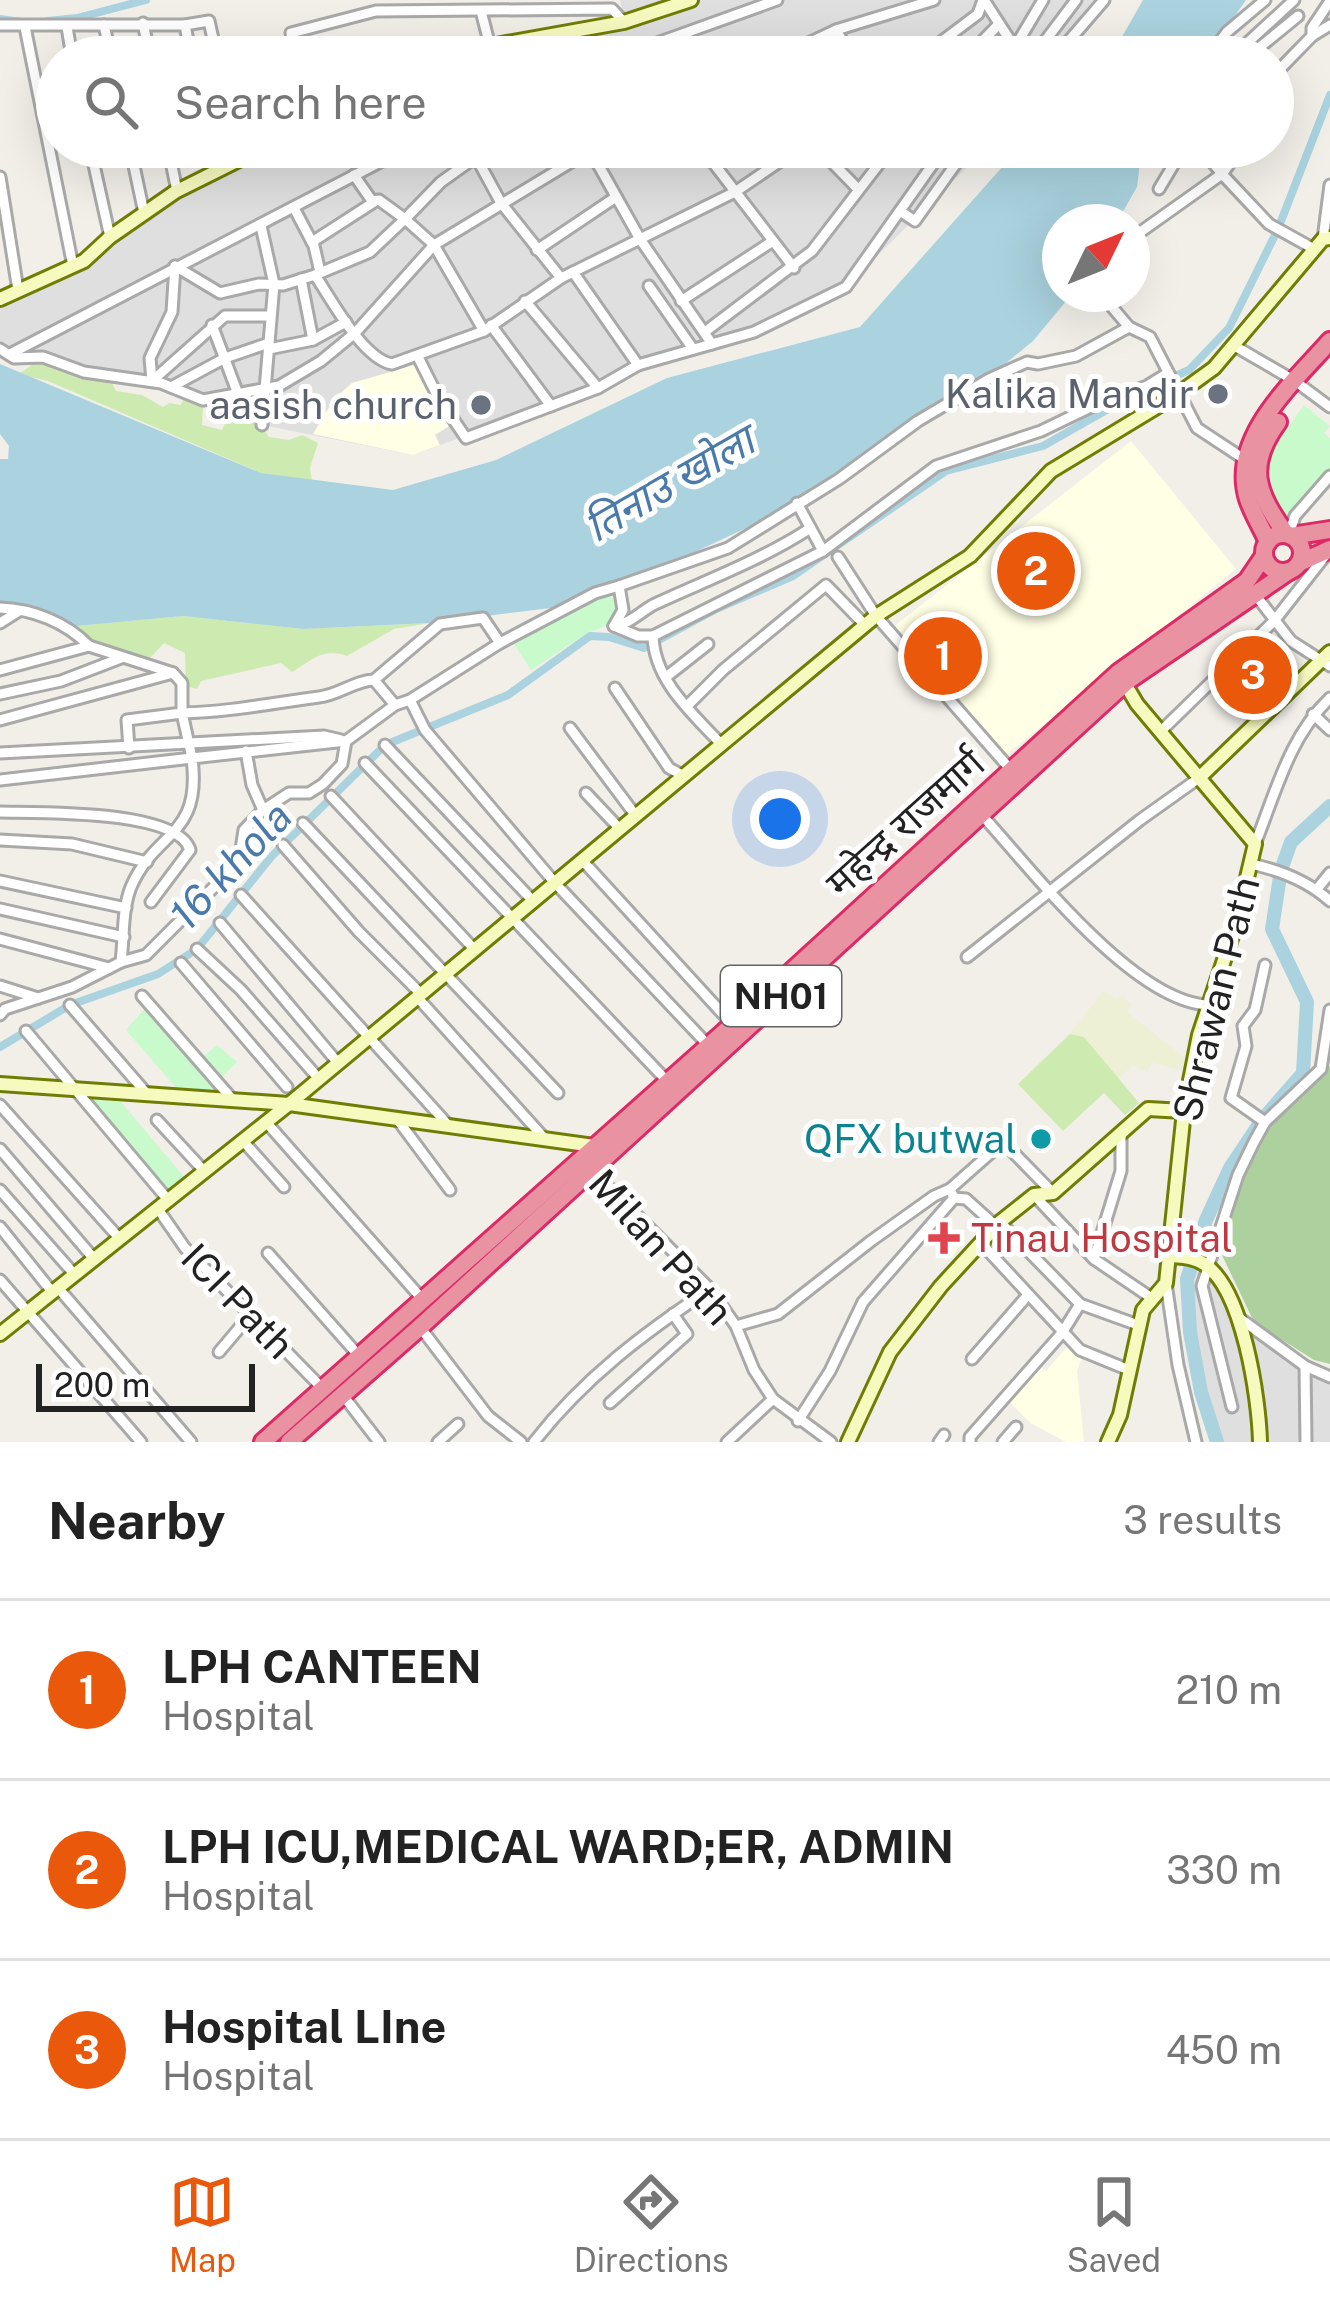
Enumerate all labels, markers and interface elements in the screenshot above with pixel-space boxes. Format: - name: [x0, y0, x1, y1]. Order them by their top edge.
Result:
- search box: [36, 36, 1294, 168]
- icon: search: [78, 69, 144, 135]
- text: Search here: [174, 76, 427, 129]
- north arrow: [1042, 204, 1150, 312]
- place label: Kalika Mandir: [945, 371, 1194, 417]
- marker: Kalika Mandir: [1205, 381, 1231, 407]
- place label: aasish church: [209, 382, 457, 428]
- marker: aasish church: [468, 392, 494, 418]
- water label: तिनाउ खोला: [576, 412, 768, 551]
- pin: 2: [997, 526, 1075, 616]
- pin: 1: [904, 611, 982, 701]
- pin: 3: [1214, 630, 1292, 720]
- street label: महेन्द्र राजमार्ग: [817, 739, 994, 906]
- your location: [750, 789, 810, 849]
- water label: 16 khola: [159, 791, 301, 939]
- street label: Shrawan Path: [1163, 872, 1269, 1126]
- road number: NH01: [721, 966, 841, 1026]
- place label: QFX butwal: [804, 1116, 1017, 1162]
- marker: QFX butwal: [1028, 1126, 1054, 1152]
- street label: Milan Path: [580, 1160, 742, 1334]
- place label: Tinau Hospital: [971, 1215, 1233, 1261]
- marker: Tinau Hospital: [928, 1222, 960, 1254]
- street label: ICI Path: [172, 1234, 304, 1368]
- scale bar: [36, 1358, 255, 1411]
- text: 200 m: [54, 1366, 150, 1404]
- text: Nearby: [48, 1491, 225, 1550]
- text: 3 results: [1123, 1497, 1282, 1543]
- text: LPH CANTEEN: [162, 1640, 482, 1693]
- text: 1: [79, 1667, 95, 1713]
- text: 210 m: [1176, 1667, 1282, 1713]
- text: Hospital: [162, 1693, 315, 1739]
- text: LPH ICU,MEDICAL WARD;ER, ADMIN: [162, 1820, 954, 1873]
- text: 2: [75, 1847, 99, 1893]
- text: 330 m: [1166, 1847, 1282, 1893]
- text: Hospital: [162, 1873, 315, 1919]
- text: Hospital LIne: [162, 2000, 446, 2053]
- text: 3: [74, 2027, 100, 2073]
- text: 450 m: [1166, 2027, 1282, 2073]
- text: Hospital: [162, 2053, 315, 2099]
- tab: Map: [169, 2169, 236, 2279]
- tab: Directions: [574, 2169, 729, 2279]
- tab: Saved: [1067, 2169, 1161, 2279]

